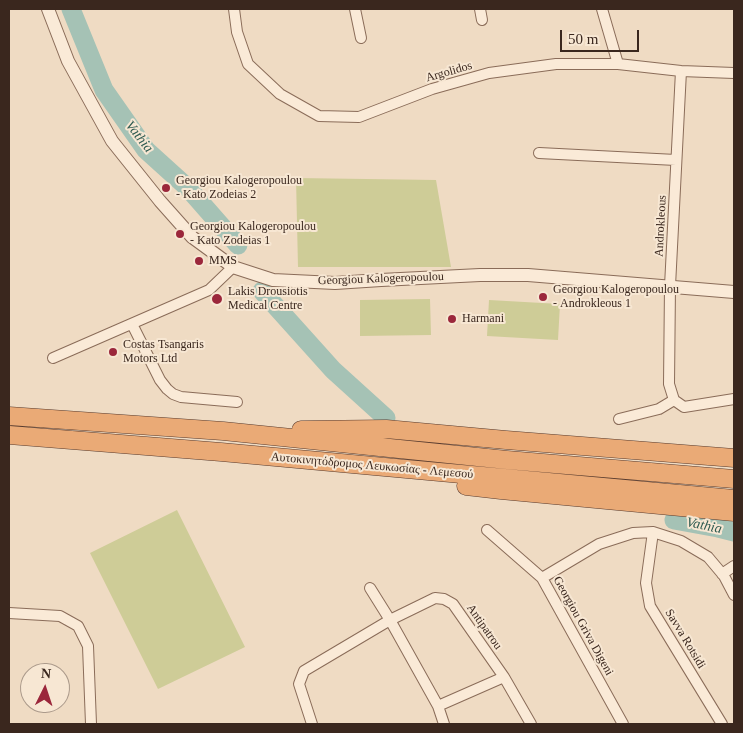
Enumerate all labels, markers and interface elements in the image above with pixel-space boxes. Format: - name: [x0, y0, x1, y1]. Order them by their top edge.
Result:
- scale bar: [563, 20, 642, 52]
- text: 50 m: [568, 31, 598, 47]
- street label: Argolidos: [424, 58, 474, 86]
- water label: Vathia: [121, 118, 157, 156]
- place label: Georgiou Kalogeropoulou - Kato Zodeias 2: [176, 174, 302, 202]
- marker: Georgiou Kalogeropoulou - Kato Zodeias 2: [160, 182, 172, 194]
- street label: Androkleous: [652, 195, 670, 257]
- place label: Georgiou Kalogeropoulou - Kato Zodeias 1: [190, 220, 316, 248]
- marker: Georgiou Kalogeropoulou - Kato Zodeias 1: [174, 228, 186, 240]
- place label: MMS: [209, 254, 237, 268]
- marker: MMS: [193, 255, 205, 267]
- street label: Georgiou Kalogeropoulou: [318, 270, 444, 288]
- place label: Georgiou Kalogeropoulou - Androkleous 1: [553, 283, 679, 311]
- place label: Lakis Drousiotis Medical Centre: [228, 285, 308, 313]
- marker: Georgiou Kalogeropoulou - Androkleous 1: [537, 291, 549, 303]
- marker: Lakis Drousiotis Medical Centre: [210, 292, 224, 306]
- place label: Harmani: [462, 312, 504, 326]
- marker: Harmani: [446, 313, 458, 325]
- place label: Costas Tsangaris Motors Ltd: [123, 338, 204, 366]
- marker: Costas Tsangaris Motors Ltd: [107, 346, 119, 358]
- street label: Αυτοκινητόδρομος Λευκωσίας - Λεμεσού: [270, 450, 474, 482]
- water label: Vathia: [685, 514, 723, 538]
- street label: Georgiou Griva Digeni: [550, 574, 616, 678]
- street label: Antipatrou: [463, 602, 505, 652]
- street label: Savva Rotsidi: [662, 607, 708, 671]
- north arrow: [20, 663, 70, 713]
- text: N: [40, 666, 52, 681]

